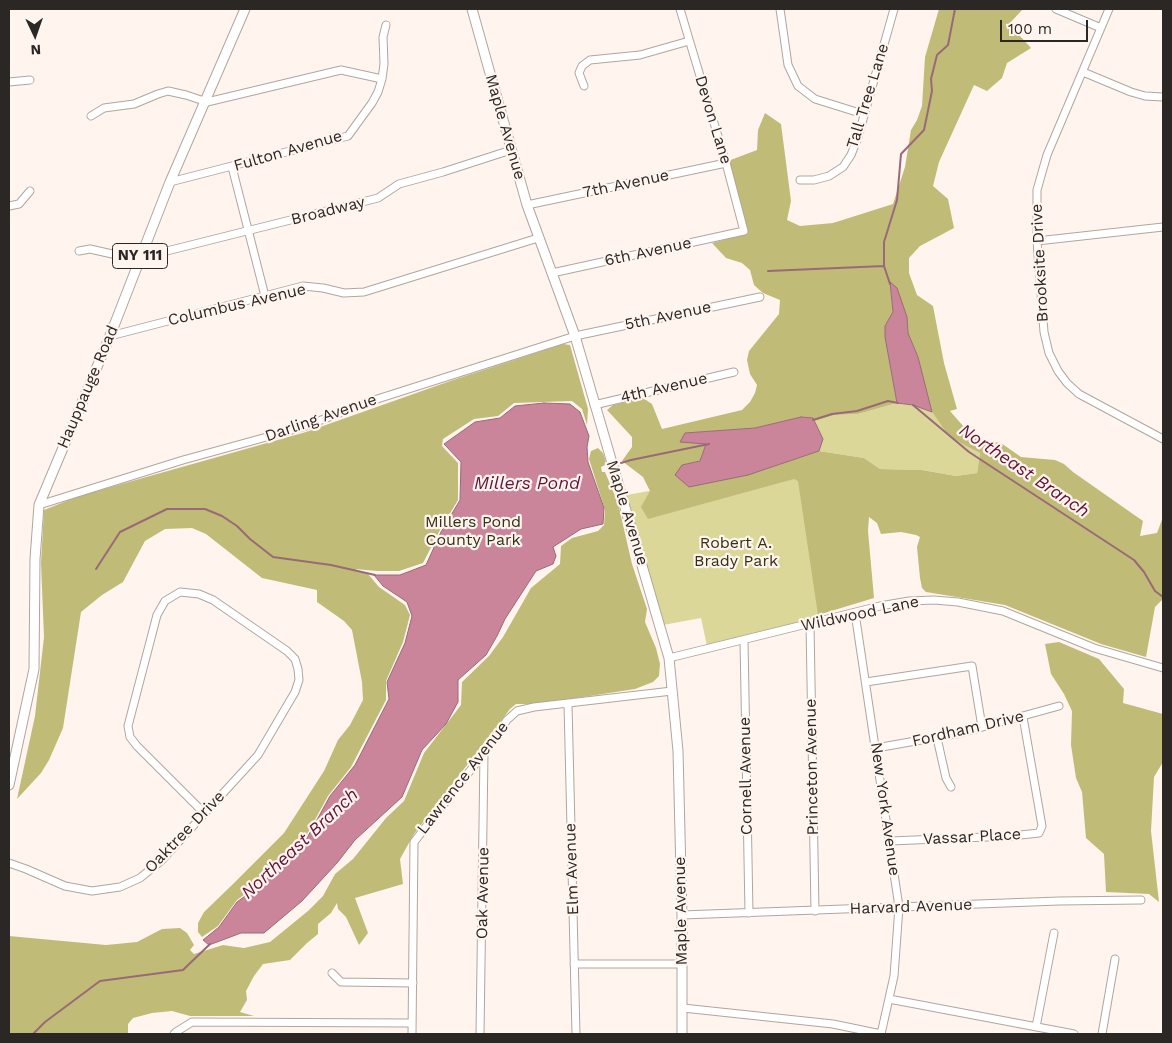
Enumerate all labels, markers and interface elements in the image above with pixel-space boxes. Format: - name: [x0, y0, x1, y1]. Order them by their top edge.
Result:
- north arrow: [10, 10, 60, 60]
- scale bar: [1002, 10, 1090, 42]
- text: 100 m: [1008, 20, 1052, 38]
- street label: Tall Tree Lane: [843, 41, 893, 151]
- text: N: [30, 42, 41, 58]
- street label: Maple Avenue: [481, 72, 529, 182]
- street label: Devon Lane: [690, 73, 736, 167]
- street label: Fulton Avenue: [232, 126, 344, 176]
- street label: 7th Avenue: [581, 165, 671, 203]
- street label: Broadway: [289, 193, 367, 229]
- street label: Brooksite Drive: [1027, 203, 1053, 323]
- street label: 6th Avenue: [603, 233, 693, 271]
- road number: NY 111: [112, 244, 168, 268]
- street label: Columbus Avenue: [166, 280, 308, 330]
- street label: 5th Avenue: [623, 297, 713, 335]
- street label: Hauppauge Road: [53, 323, 123, 451]
- street label: 4th Avenue: [619, 369, 709, 407]
- street label: Darling Avenue: [263, 390, 379, 446]
- water label: Northeast Branch: [955, 419, 1093, 523]
- street label: Maple Avenue: [602, 458, 652, 568]
- water label: Millers Pond: [474, 473, 580, 495]
- park label: Millers Pond County Park: [425, 512, 521, 550]
- park label: Robert A. Brady Park: [694, 533, 778, 571]
- street label: Wildwood Lane: [799, 592, 921, 636]
- street label: Princeton Avenue: [801, 699, 823, 835]
- street label: Fordham Drive: [910, 707, 1026, 751]
- street label: Cornell Avenue: [735, 717, 757, 835]
- street label: Lawrence Avenue: [413, 718, 513, 838]
- street label: New York Avenue: [866, 741, 904, 877]
- water label: Northeast Branch: [237, 784, 363, 904]
- street label: Oaktree Drive: [141, 787, 229, 877]
- street label: Elm Avenue: [561, 822, 583, 916]
- street label: Vassar Place: [922, 825, 1022, 849]
- street label: Oak Avenue: [473, 847, 493, 939]
- street label: Maple Avenue: [670, 856, 692, 966]
- street label: Harvard Avenue: [849, 895, 973, 919]

